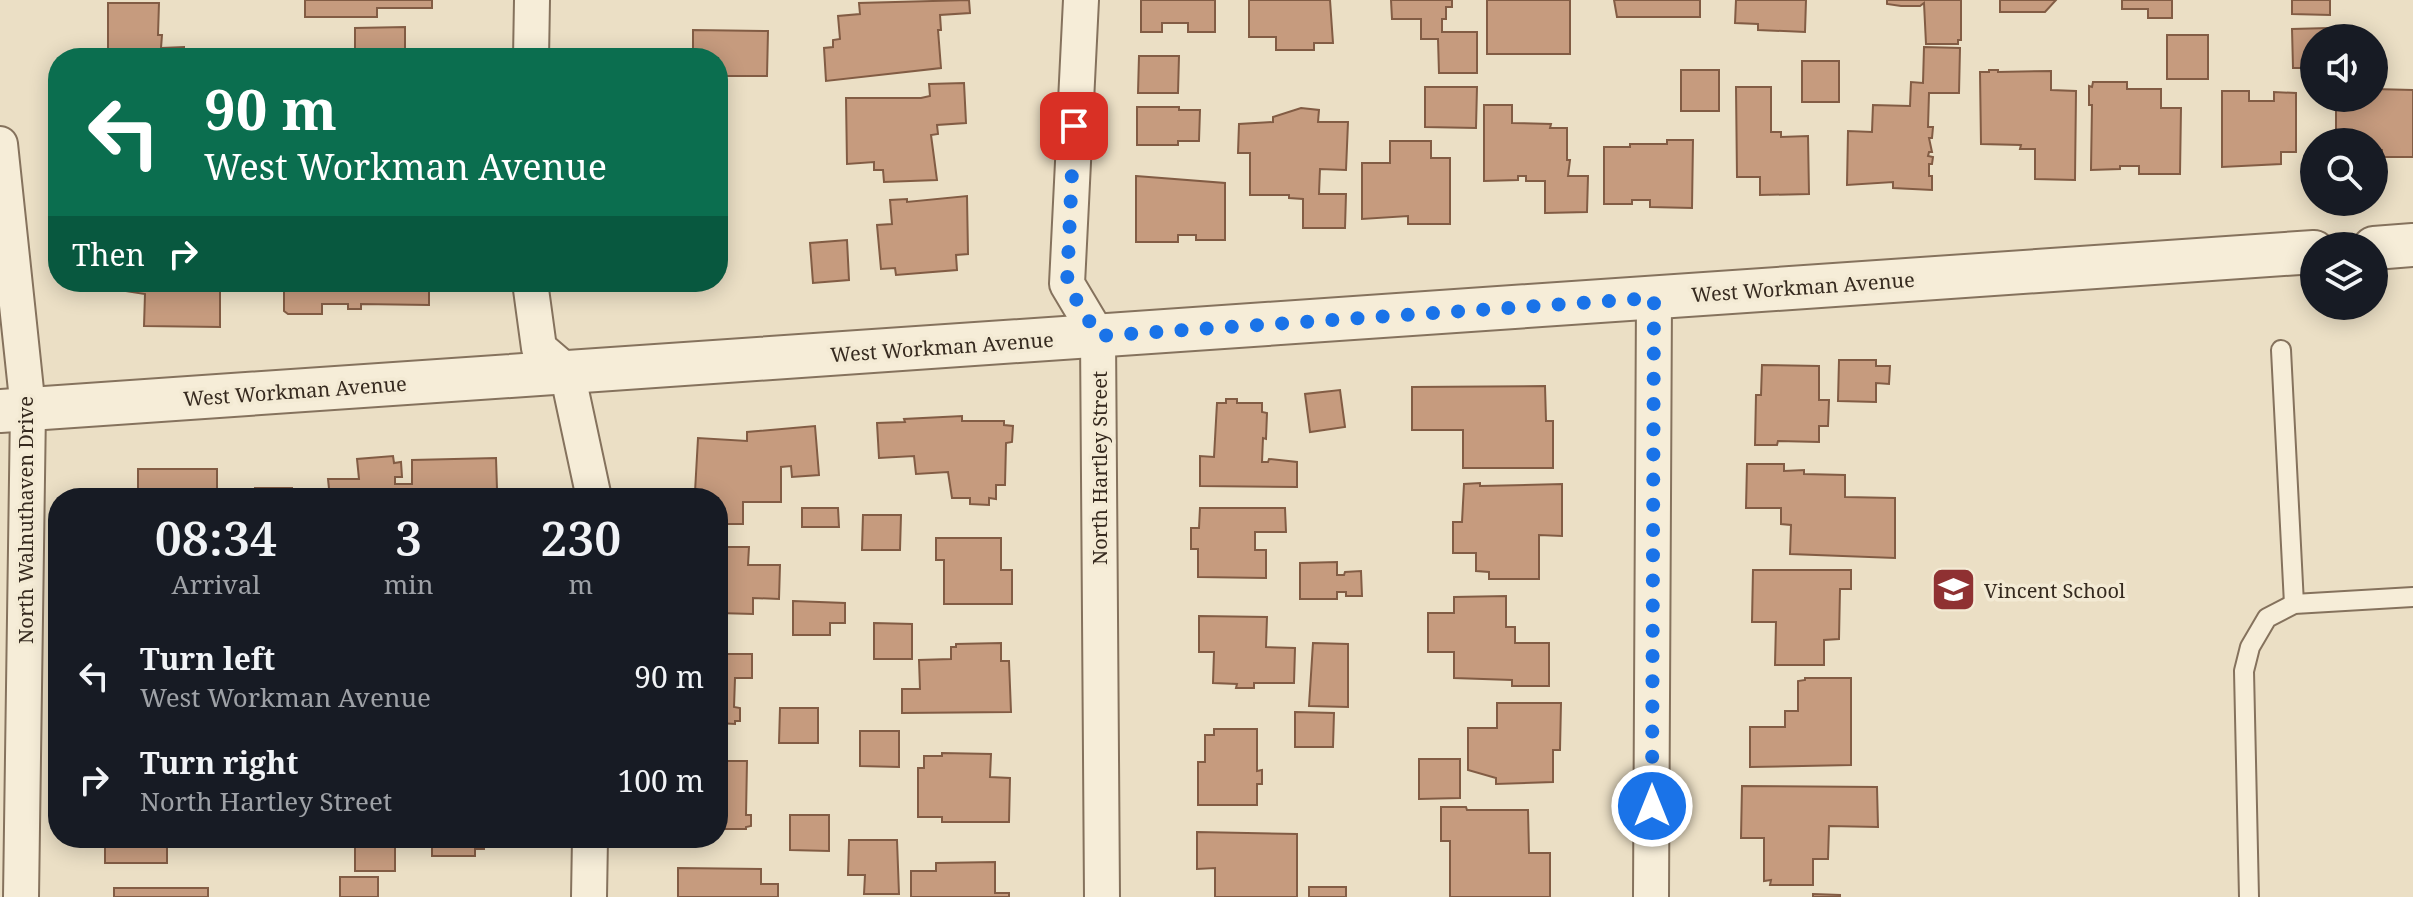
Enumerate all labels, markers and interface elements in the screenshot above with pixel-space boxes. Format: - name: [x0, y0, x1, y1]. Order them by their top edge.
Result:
- map controls: [2300, 24, 2388, 320]
- button: sound: [2300, 24, 2388, 112]
- text: 90 m: [204, 70, 337, 146]
- icon: left: [72, 80, 176, 184]
- pin: [1040, 92, 1108, 160]
- icon: arrive: [1052, 104, 1096, 148]
- button: search: [2300, 128, 2388, 216]
- text: West Workman Avenue: [204, 142, 607, 191]
- icon: right: [161, 232, 205, 276]
- button: layers: [2300, 232, 2388, 320]
- text: Then: [72, 234, 145, 275]
- street label: West Workman Avenue: [1690, 266, 1916, 308]
- street label: West Workman Avenue: [829, 326, 1055, 368]
- street label: West Workman Avenue: [182, 370, 408, 412]
- street label: North Hartley Street: [1086, 371, 1113, 565]
- street label: North Walnuthaven Drive: [12, 396, 39, 644]
- text: 08:34: [155, 505, 277, 570]
- text: 3: [395, 505, 422, 570]
- text: 230: [540, 505, 621, 570]
- text: Arrival: [171, 566, 260, 602]
- text: min: [384, 566, 433, 602]
- text: m: [568, 566, 593, 602]
- school or university icon: Vincent School: [1929, 566, 1977, 614]
- place label: Vincent School: [1984, 577, 2125, 604]
- text: Turn left: [140, 638, 275, 679]
- icon: left: [72, 654, 116, 698]
- text: 90 m: [634, 656, 704, 697]
- text: West Workman Avenue: [140, 679, 431, 715]
- text: Turn right: [140, 742, 298, 783]
- icon: right: [72, 758, 116, 802]
- text: 100 m: [618, 760, 704, 801]
- position arrow: [1610, 764, 1694, 848]
- text: North Hartley Street: [140, 783, 392, 819]

